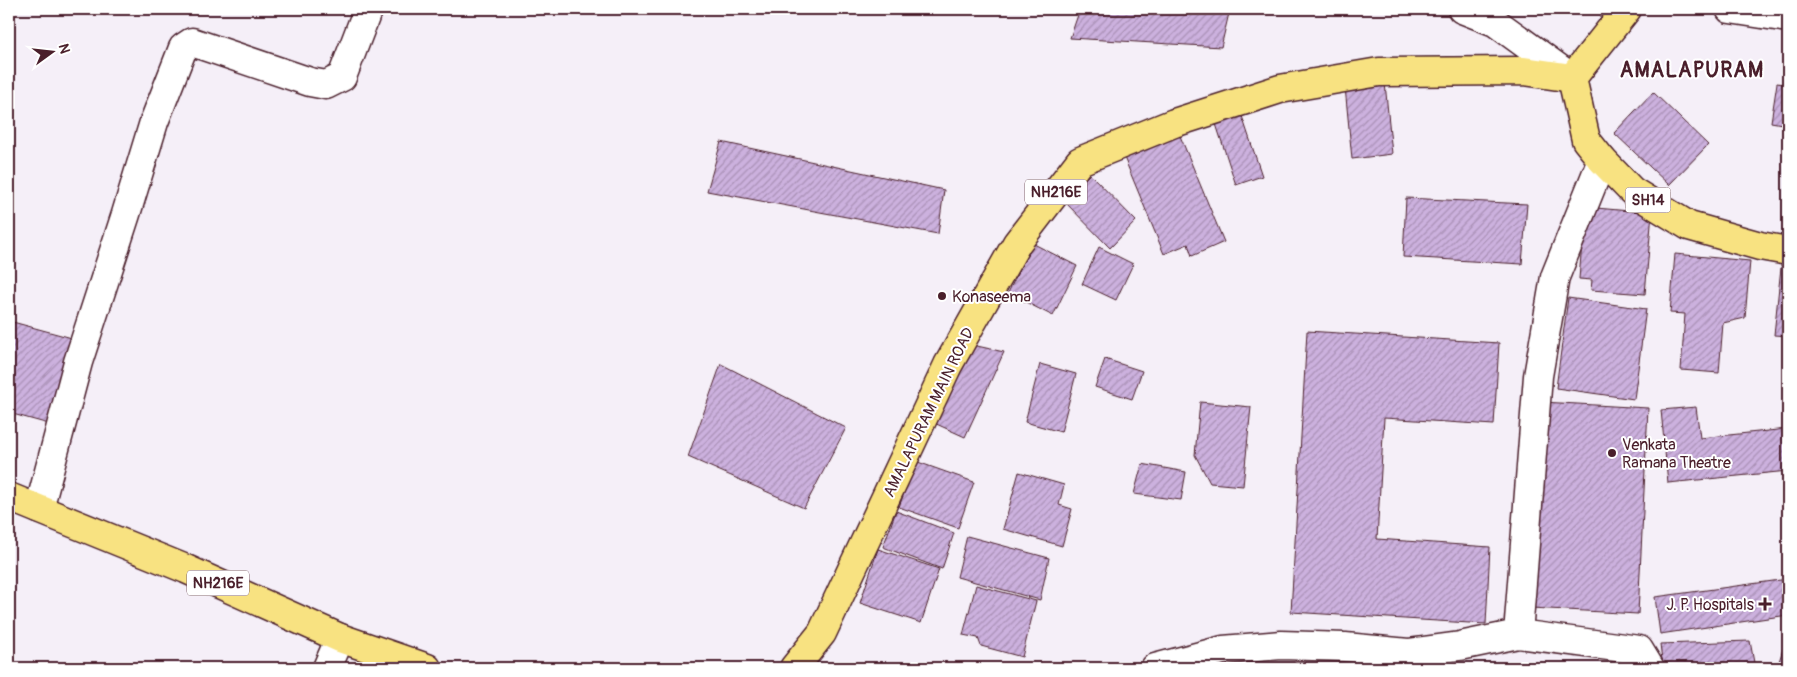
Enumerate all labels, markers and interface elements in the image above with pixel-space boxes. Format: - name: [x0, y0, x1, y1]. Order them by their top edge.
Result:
- north arrow: [28, 28, 78, 78]
- text: N: [55, 42, 74, 56]
- district label: AMALAPURAM: [1620, 57, 1764, 84]
- road number: NH216E: [1025, 180, 1087, 204]
- road number: SH14: [1626, 188, 1670, 212]
- place label: Konaseema: [952, 287, 1031, 307]
- marker: Konaseema: [936, 290, 948, 302]
- street label: AMALAPURAM MAIN ROAD: [879, 324, 979, 501]
- place label: Venkata Ramana Theatre: [1622, 435, 1731, 473]
- marker: Venkata Ramana Theatre: [1606, 447, 1618, 459]
- road number: NH216E: [187, 570, 249, 596]
- place label: J. P. Hospitals: [1666, 595, 1754, 615]
- marker: J. P. Hospitals: [1758, 597, 1772, 611]

